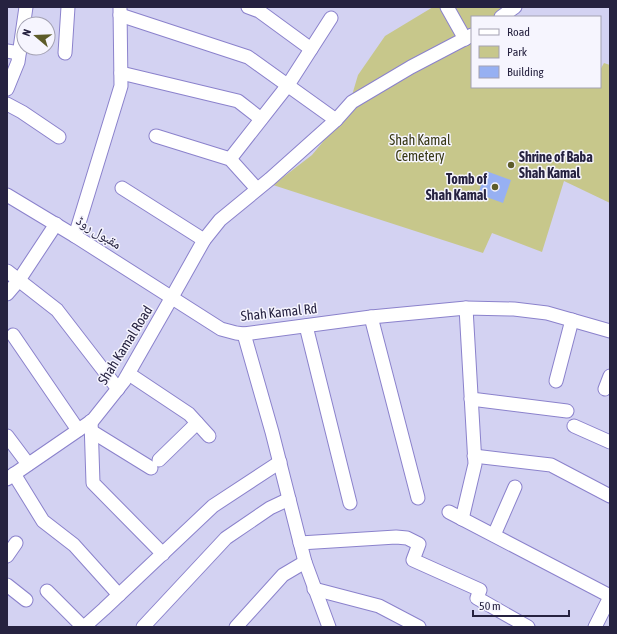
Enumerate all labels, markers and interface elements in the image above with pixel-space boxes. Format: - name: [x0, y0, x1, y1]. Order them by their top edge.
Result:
- north arrow: [16, 16, 56, 56]
- legend: [471, 16, 601, 88]
- text: Road: [507, 25, 530, 39]
- text: N: [20, 28, 33, 38]
- text: Park: [507, 45, 528, 59]
- text: Building: [507, 65, 545, 79]
- park label: Shah Kamal Cemetery: [389, 132, 451, 164]
- place label: Shrine of Baba Shah Kamal: [519, 149, 593, 181]
- marker: Shrine of Baba Shah Kamal: [506, 160, 516, 170]
- place label: Tomb of Shah Kamal: [426, 171, 487, 203]
- marker: Tomb of Shah Kamal: [490, 182, 500, 192]
- street label: مقبول روڈ: [73, 212, 125, 253]
- street label: Shah Kamal Rd: [240, 300, 318, 324]
- street label: Shah Kamal Road: [94, 303, 156, 387]
- scale bar: [473, 592, 569, 618]
- text: 50 m: [479, 599, 501, 613]

